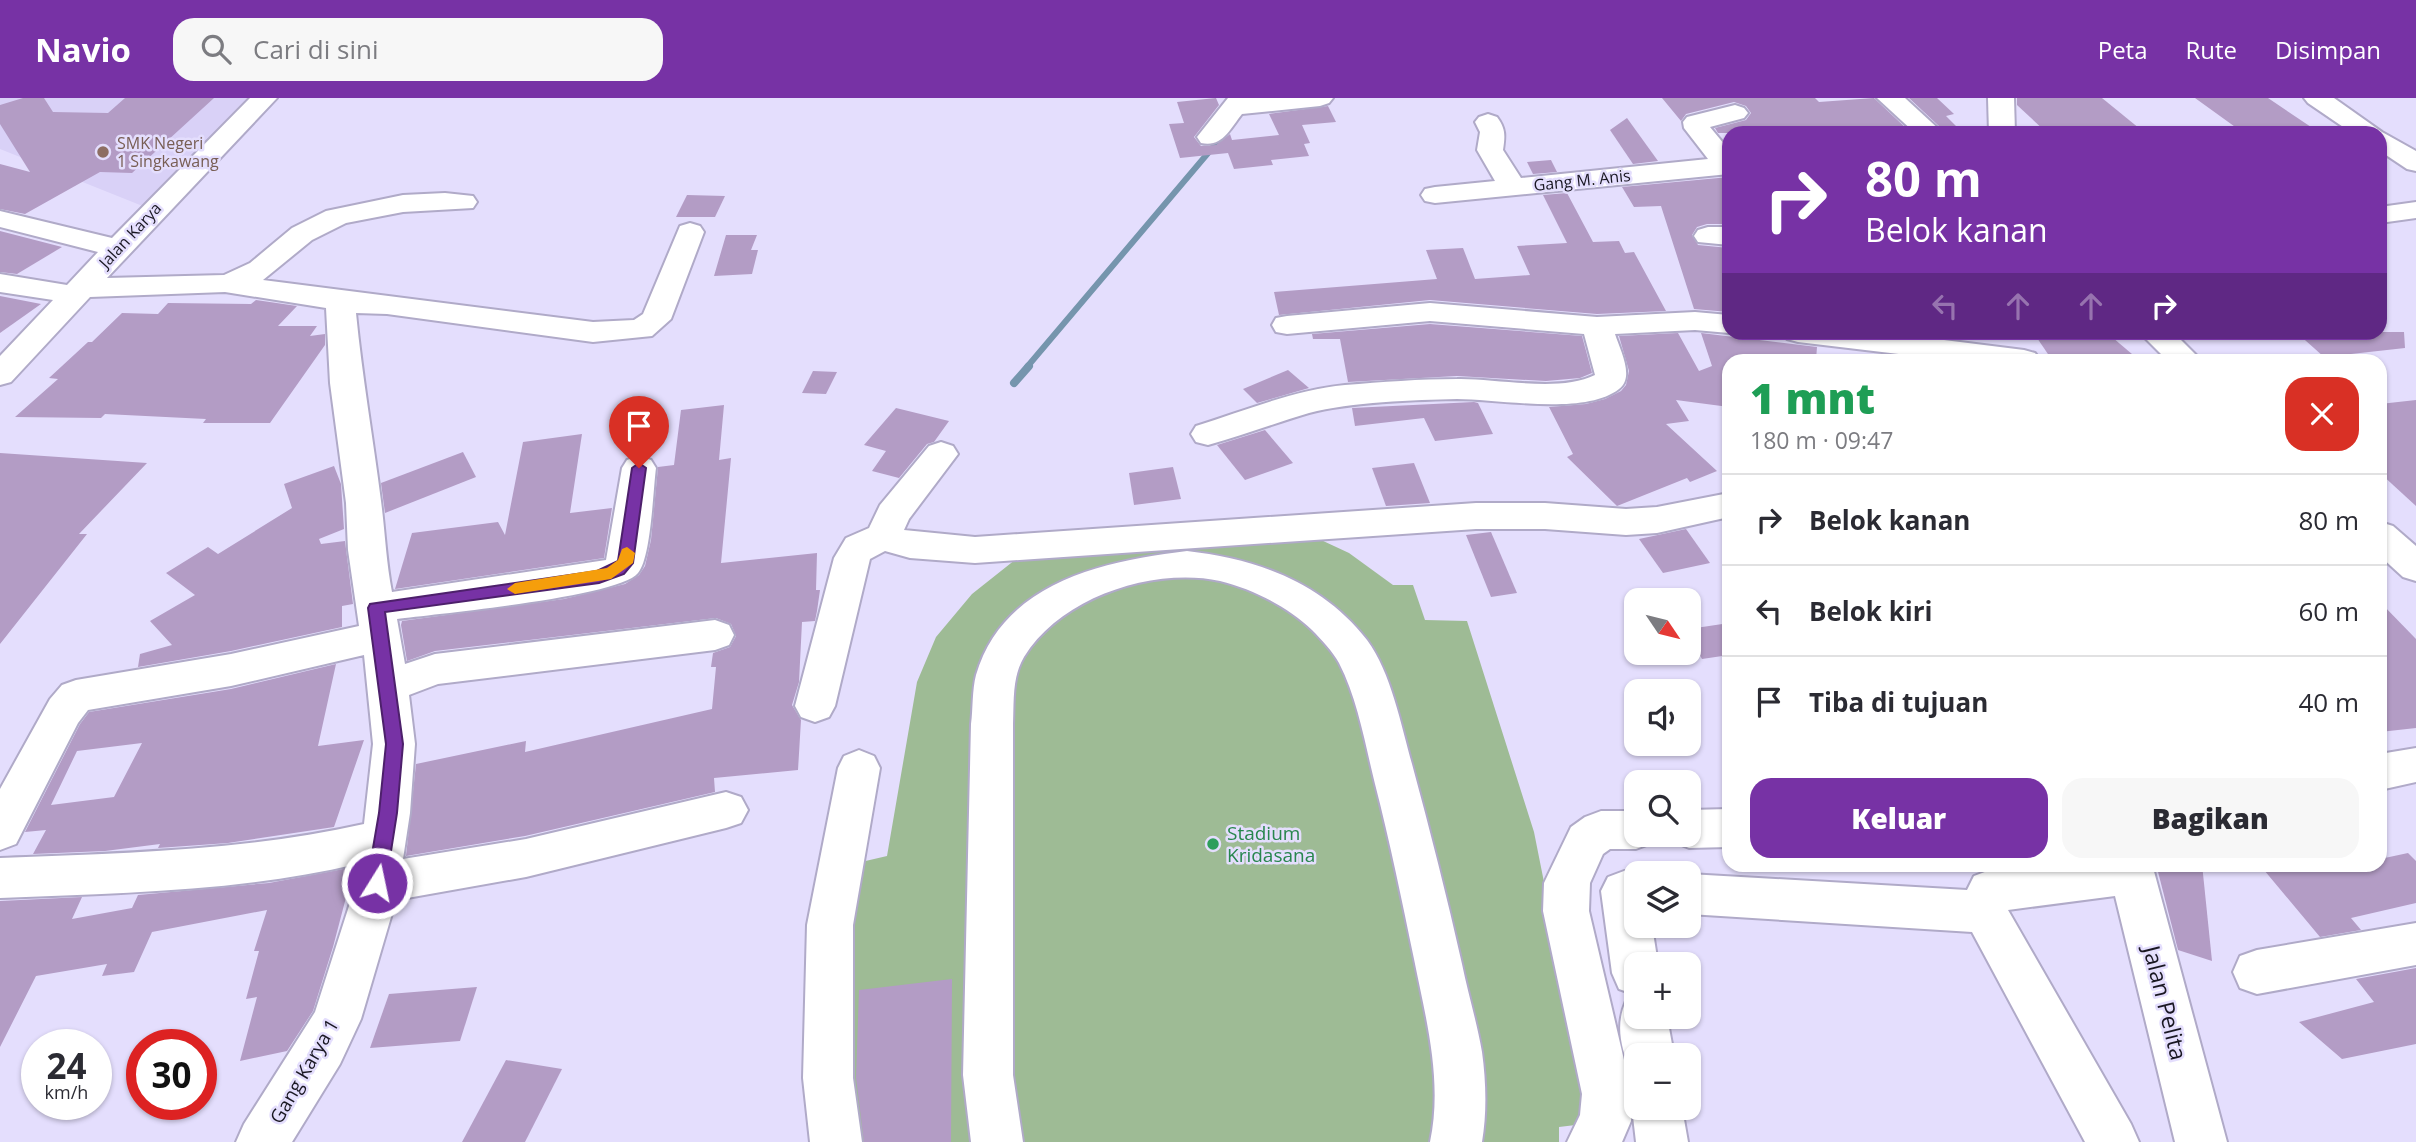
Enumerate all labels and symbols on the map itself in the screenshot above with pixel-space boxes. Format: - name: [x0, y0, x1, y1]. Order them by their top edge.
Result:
- place label: SMK Negeri 1 Singkawang: [117, 132, 219, 172]
- marker: SMK Negeri 1 Singkawang: [95, 144, 111, 160]
- street label: Gang M. Anis: [1532, 164, 1632, 196]
- street label: Jalan Karya: [93, 197, 166, 274]
- pin: [609, 396, 669, 468]
- north arrow: [1624, 588, 1701, 665]
- place label: Stadium Kridasana: [1227, 820, 1315, 868]
- marker: Stadium Kridasana: [1205, 836, 1221, 852]
- position arrow: [340, 846, 414, 920]
- street label: Jalan Pelita: [2136, 940, 2196, 1063]
- street label: Gang Karya 1: [263, 1014, 345, 1128]
- speed limit sign: 30: [126, 1029, 217, 1120]

